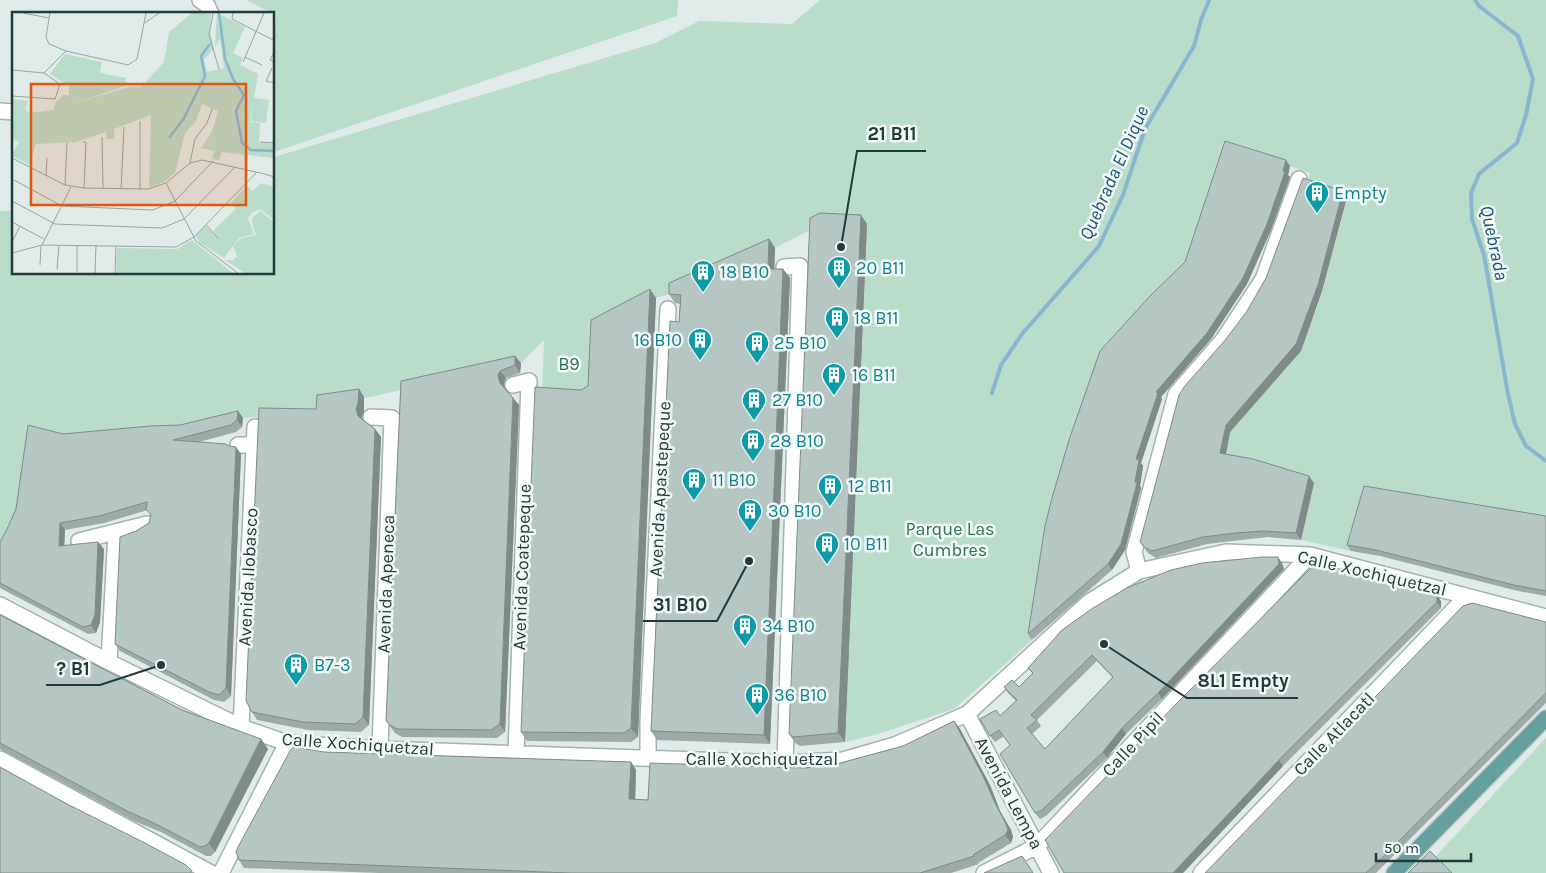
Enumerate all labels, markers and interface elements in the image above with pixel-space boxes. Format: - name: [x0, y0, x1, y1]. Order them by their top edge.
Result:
- inset map: [12, 12, 275, 275]
- water label: Quebrada El Dique: [1075, 102, 1153, 243]
- callout: 21 B11: [857, 117, 926, 151]
- text: 21 B11: [868, 123, 916, 145]
- building icon: Empty: [1304, 180, 1330, 214]
- place label: Empty: [1334, 182, 1387, 204]
- water label: Quebrada: [1475, 203, 1513, 283]
- building icon: 20 B11: [826, 255, 852, 289]
- place label: 20 B11: [856, 257, 904, 279]
- building icon: 18 B10: [690, 259, 716, 293]
- place label: 18 B10: [720, 261, 769, 283]
- building icon: 18 B11: [824, 305, 850, 339]
- place label: 18 B11: [854, 307, 898, 329]
- building icon: 16 B10: [687, 327, 713, 361]
- place label: 16 B10: [634, 329, 682, 351]
- building icon: 25 B10: [744, 330, 770, 364]
- place label: 25 B10: [774, 332, 827, 354]
- park label: B9: [558, 353, 580, 375]
- building icon: 16 B11: [821, 362, 847, 396]
- place label: 16 B11: [852, 364, 896, 386]
- building icon: 27 B10: [741, 387, 767, 421]
- place label: 27 B10: [772, 389, 823, 411]
- street label: Avenida Apastepeque: [644, 401, 676, 577]
- building icon: 28 B10: [740, 428, 766, 462]
- place label: 28 B10: [770, 430, 824, 452]
- building icon: 11 B10: [681, 467, 707, 501]
- place label: 11 B10: [712, 469, 756, 491]
- building icon: 12 B11: [817, 473, 843, 507]
- place label: 12 B11: [848, 475, 892, 497]
- street label: Avenida Coatepeque: [508, 483, 536, 651]
- building icon: 30 B10: [737, 498, 763, 532]
- place label: 30 B10: [768, 500, 821, 522]
- street label: Avenida Ilobasco: [233, 507, 263, 647]
- street label: Avenida Apeneca: [373, 514, 399, 654]
- park label: Parque Las Cumbres: [905, 518, 995, 561]
- building icon: 10 B11: [814, 531, 840, 565]
- place label: 10 B11: [844, 533, 888, 555]
- street label: Calle Xochiquetzal: [1295, 545, 1449, 601]
- callout: 31 B10: [643, 587, 717, 621]
- text: 31 B10: [653, 594, 707, 616]
- building icon: 34 B10: [732, 613, 758, 647]
- place label: 34 B10: [762, 615, 815, 637]
- callout: ? B1: [46, 651, 100, 685]
- building icon: B7-3: [283, 652, 309, 686]
- place label: B7-3: [314, 654, 351, 676]
- text: ? B1: [56, 658, 90, 680]
- callout: 8L1 Empty: [1187, 664, 1298, 698]
- text: 8L1 Empty: [1197, 670, 1289, 692]
- building icon: 36 B10: [744, 682, 770, 716]
- place label: 36 B10: [774, 684, 827, 706]
- street label: Calle Atlacatl: [1289, 688, 1379, 780]
- street label: Calle Pipil: [1097, 707, 1169, 781]
- street label: Calle Xochiquetzal: [281, 728, 435, 760]
- street label: Avenida Lempa: [970, 733, 1048, 853]
- street label: Calle Xochiquetzal: [686, 748, 838, 770]
- scale bar: [1376, 830, 1471, 862]
- text: 50 m: [1384, 839, 1419, 857]

